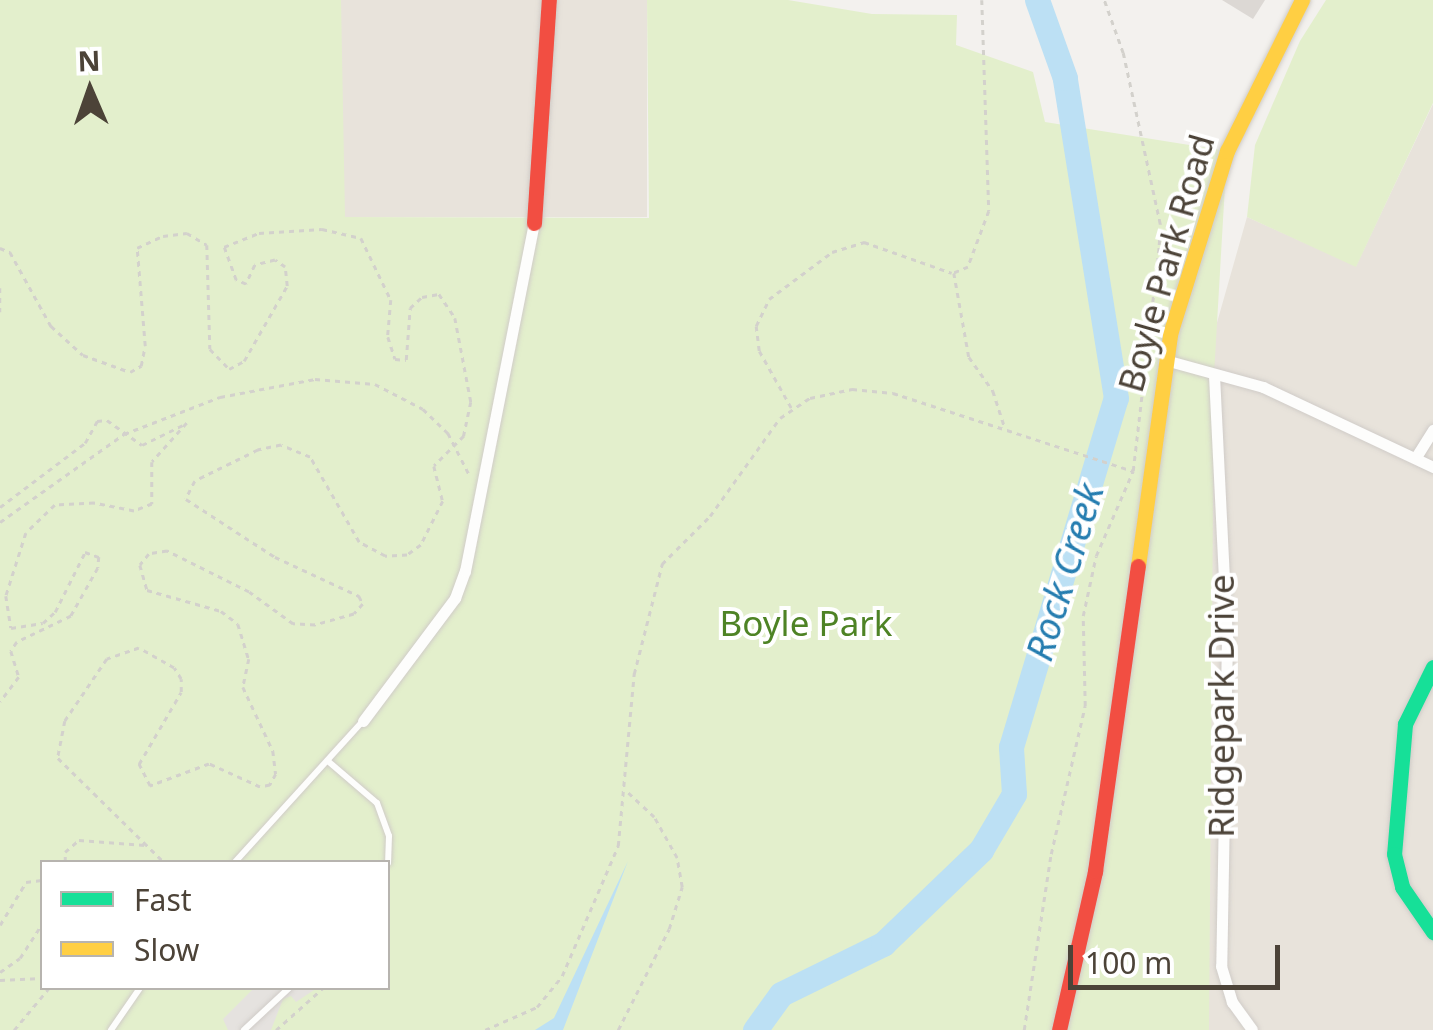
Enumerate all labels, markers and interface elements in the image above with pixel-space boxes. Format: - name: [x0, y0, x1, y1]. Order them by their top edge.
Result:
- north arrow: [40, 40, 140, 140]
- text: N: [77, 41, 101, 79]
- street label: Boyle Park Road: [1109, 129, 1223, 397]
- water label: Rock Creek: [1016, 478, 1112, 666]
- street label: Ridgepark Drive: [1200, 574, 1242, 838]
- park label: Boyle Park: [720, 602, 892, 644]
- legend: [40, 860, 390, 990]
- text: Fast: [134, 879, 192, 920]
- scale bar: [1073, 925, 1286, 987]
- text: Slow: [134, 929, 199, 970]
- text: 100 m: [1085, 942, 1172, 983]

